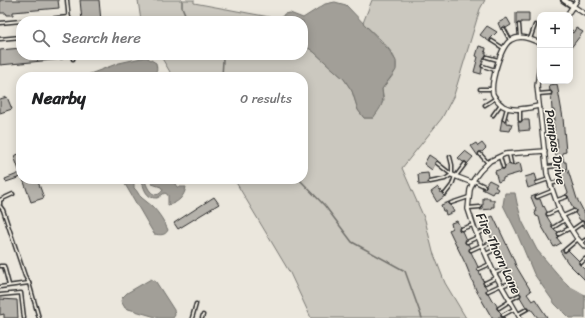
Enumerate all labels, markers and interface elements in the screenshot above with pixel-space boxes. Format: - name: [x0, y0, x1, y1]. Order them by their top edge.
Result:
- map controls: [537, 12, 573, 84]
- button: +: [537, 12, 573, 48]
- search box: [16, 16, 308, 60]
- text: Search here: [62, 25, 141, 51]
- icon: search: [30, 27, 52, 49]
- button: −: [537, 48, 573, 84]
- text: Nearby: [32, 83, 86, 113]
- text: 0 results: [240, 87, 292, 110]
- street label: Pampas Drive: [538, 108, 573, 187]
- street label: Fire Thorn Lane: [469, 208, 528, 298]

